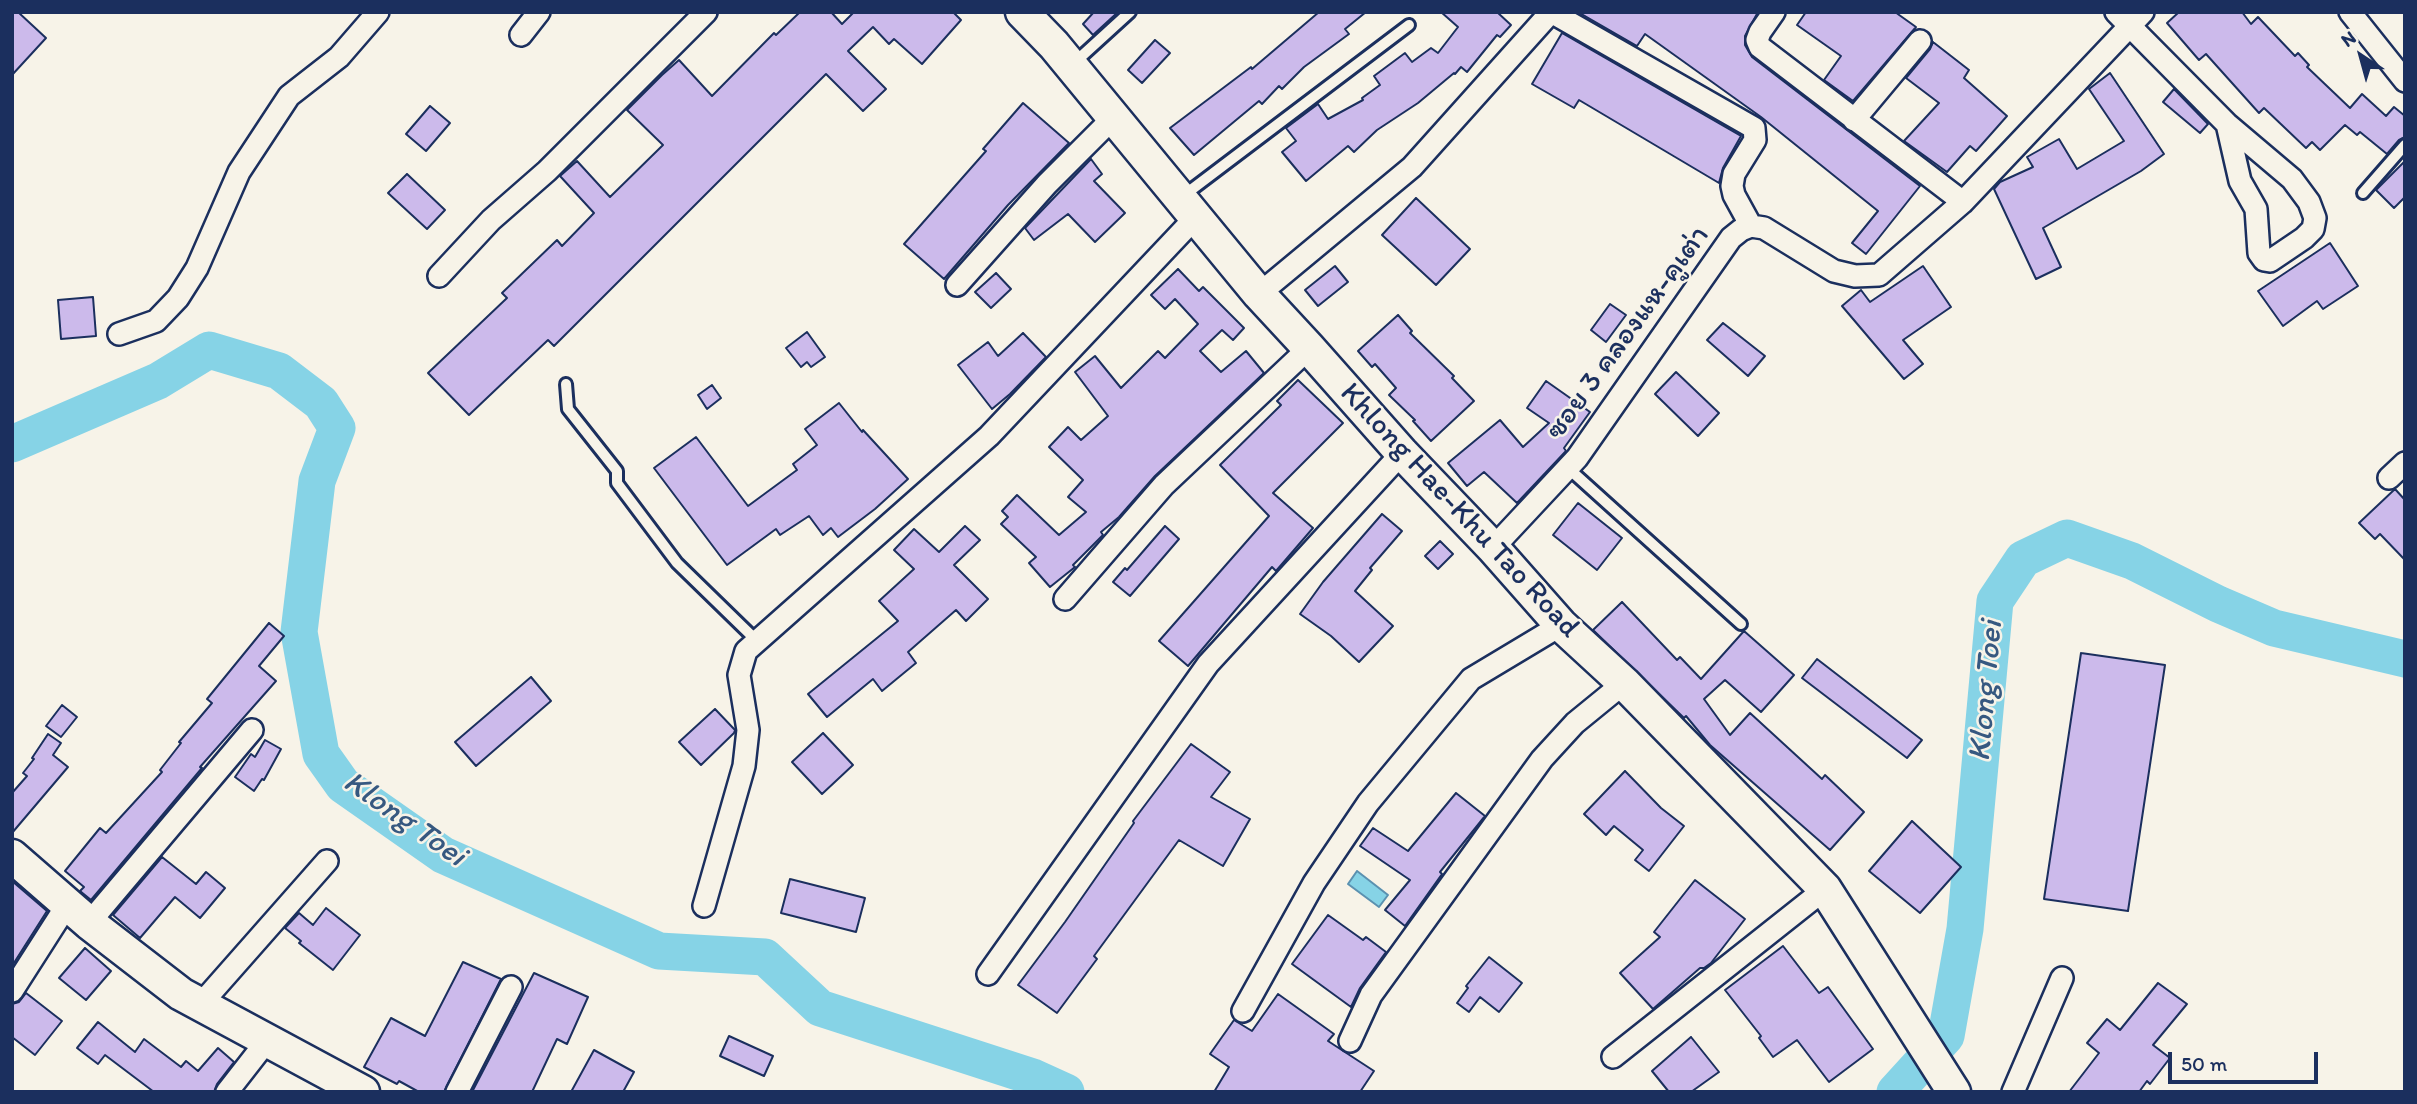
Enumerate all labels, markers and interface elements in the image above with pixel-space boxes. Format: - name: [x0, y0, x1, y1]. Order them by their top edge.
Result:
- north arrow: [2326, 21, 2396, 91]
- text: N: [2336, 26, 2360, 52]
- street label: ซอย 3 คลองแห-คูเต่า: [1538, 219, 1718, 447]
- street label: Khlong Hae-Khu Tao Road: [1331, 376, 1587, 646]
- water label: Klong Toei: [1962, 619, 2012, 763]
- water label: Klong Toei: [335, 764, 473, 876]
- scale bar: [2172, 1038, 2322, 1082]
- text: 50 m: [2181, 1051, 2227, 1076]

